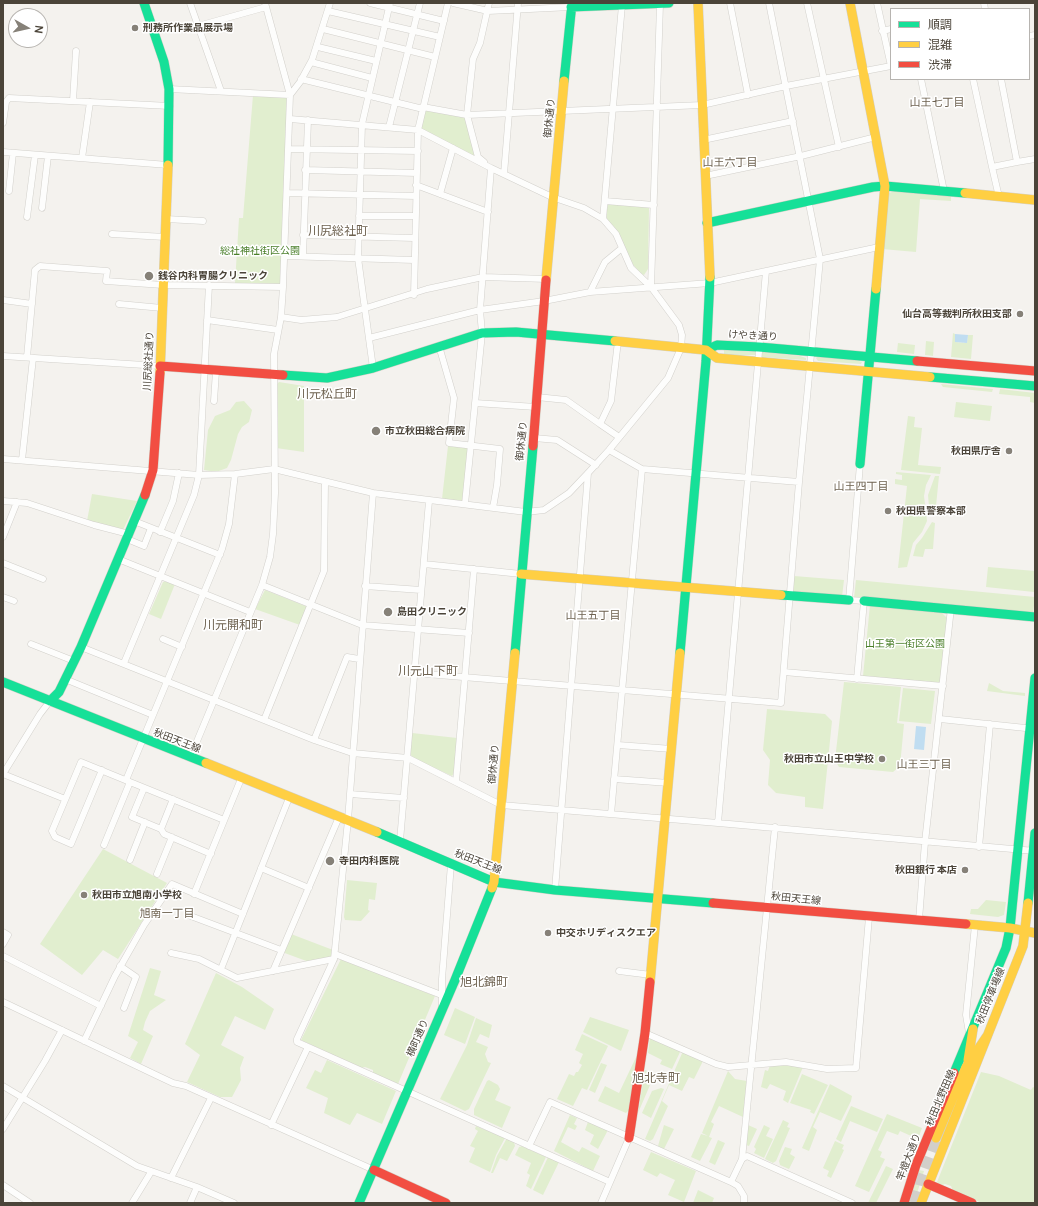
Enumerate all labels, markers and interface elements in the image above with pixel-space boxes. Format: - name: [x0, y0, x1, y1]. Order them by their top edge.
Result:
- north arrow: [8, 8, 48, 48]
- legend: [890, 8, 1030, 80]
- text: 順調: [928, 16, 952, 33]
- place label: 刑務所作業品展示場: [143, 22, 233, 34]
- marker: 刑務所作業品展示場: [130, 23, 140, 33]
- text: N: [31, 25, 47, 35]
- text: 混雑: [928, 36, 952, 53]
- text: 渋滞: [928, 56, 952, 73]
- district label: 山王七丁目: [910, 96, 964, 110]
- street label: 御休通り: [542, 97, 558, 139]
- district label: 山王六丁目: [703, 156, 757, 170]
- district label: 川尻総社町: [308, 225, 368, 239]
- park label: 総社神社街区公園: [220, 245, 300, 257]
- marker: 銭谷内科胃腸クリニック: [143, 270, 155, 282]
- place label: 銭谷内科胃腸クリニック: [158, 270, 268, 282]
- place label: 仙台高等裁判所秋田支部: [902, 308, 1012, 320]
- marker: 仙台高等裁判所秋田支部: [1015, 309, 1025, 319]
- street label: けやき通り: [728, 329, 778, 343]
- street label: 川尻総社通り: [141, 331, 157, 391]
- district label: 川元松丘町: [297, 388, 357, 402]
- street label: 御休通り: [514, 420, 530, 462]
- marker: 市立秋田総合病院: [370, 425, 382, 437]
- place label: 市立秋田総合病院: [385, 425, 465, 437]
- place label: 秋田県庁舎: [951, 445, 1001, 457]
- marker: 秋田県庁舎: [1004, 446, 1014, 456]
- district label: 山王四丁目: [834, 480, 888, 494]
- place label: 秋田県警察本部: [896, 505, 966, 517]
- marker: 秋田県警察本部: [883, 506, 893, 516]
- marker: 島田クリニック: [382, 606, 394, 618]
- place label: 島田クリニック: [397, 606, 467, 618]
- district label: 山王五丁目: [566, 609, 620, 623]
- district label: 川元開和町: [203, 619, 263, 633]
- park label: 山王第一街区公園: [865, 638, 945, 650]
- district label: 川元山下町: [398, 665, 458, 679]
- street label: 秋田天王線: [152, 726, 202, 756]
- street label: 御休通り: [486, 744, 502, 784]
- place label: 秋田市立山王中学校: [784, 753, 874, 765]
- marker: 秋田市立山王中学校: [877, 754, 887, 764]
- district label: 山王三丁目: [897, 758, 951, 772]
- street label: 秋田天王線: [453, 847, 503, 877]
- marker: 寺田内科医院: [324, 855, 336, 867]
- place label: 寺田内科医院: [339, 855, 399, 867]
- place label: 秋田銀行 本店: [895, 864, 957, 876]
- marker: 秋田銀行 本店: [960, 865, 970, 875]
- place label: 秋田市立旭南小学校: [92, 889, 182, 901]
- marker: 秋田市立旭南小学校: [79, 890, 89, 900]
- street label: 秋田天王線: [771, 890, 821, 908]
- district label: 旭南一丁目: [140, 907, 194, 921]
- place label: 中交ホリディスクエア: [556, 927, 656, 939]
- marker: 中交ホリディスクエア: [543, 928, 553, 938]
- street label: 秋田停車場線: [974, 966, 1008, 1026]
- district label: 旭北錦町: [460, 976, 508, 990]
- street label: 横町通り: [405, 1017, 431, 1059]
- street label: 秋田北野田線: [924, 1068, 958, 1128]
- district label: 旭北寺町: [632, 1072, 680, 1086]
- street label: 竿燈大通り: [894, 1132, 924, 1182]

